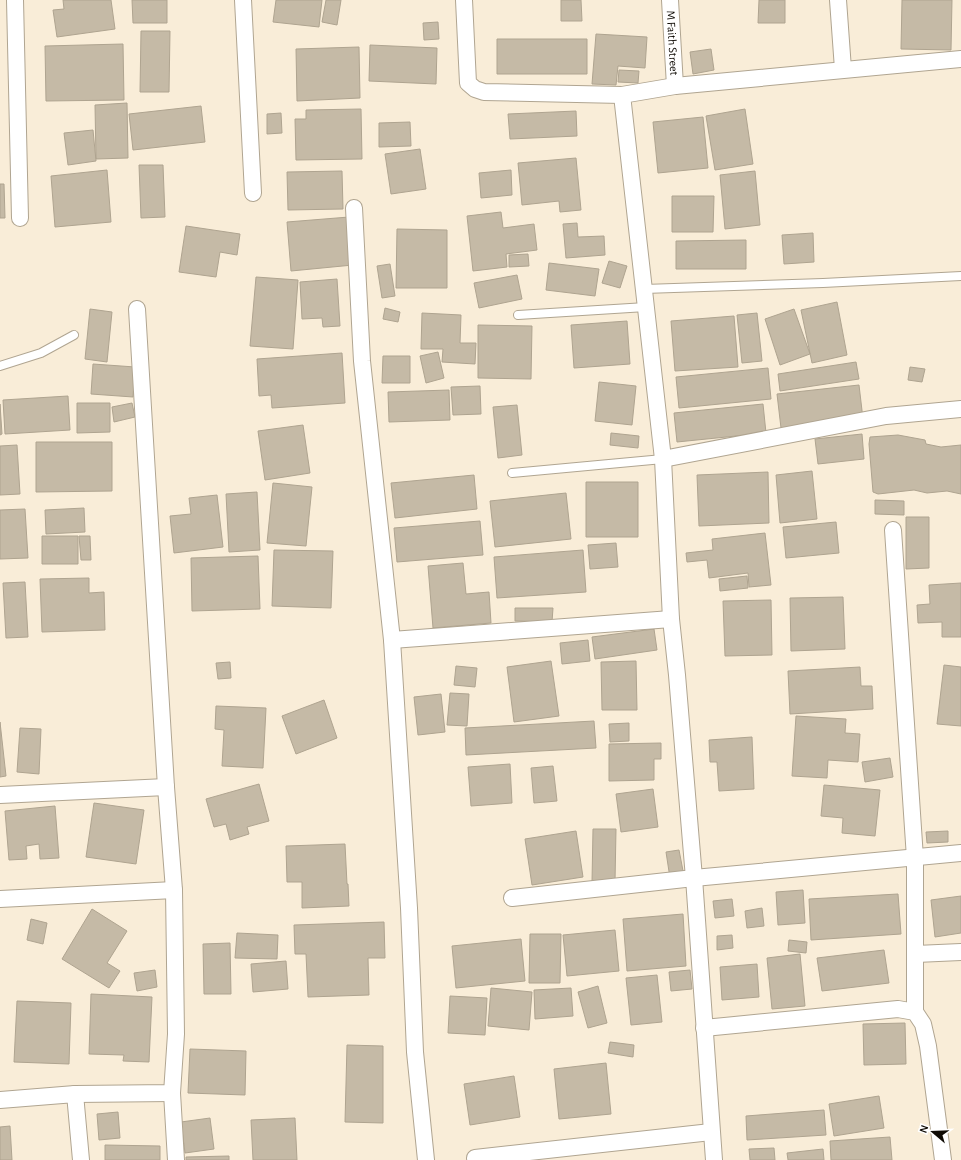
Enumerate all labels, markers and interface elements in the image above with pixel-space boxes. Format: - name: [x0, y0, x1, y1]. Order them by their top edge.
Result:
- street label: M Faith Street: [665, 10, 680, 76]
- north arrow: [913, 1112, 953, 1152]
- text: N: [918, 1123, 930, 1134]

